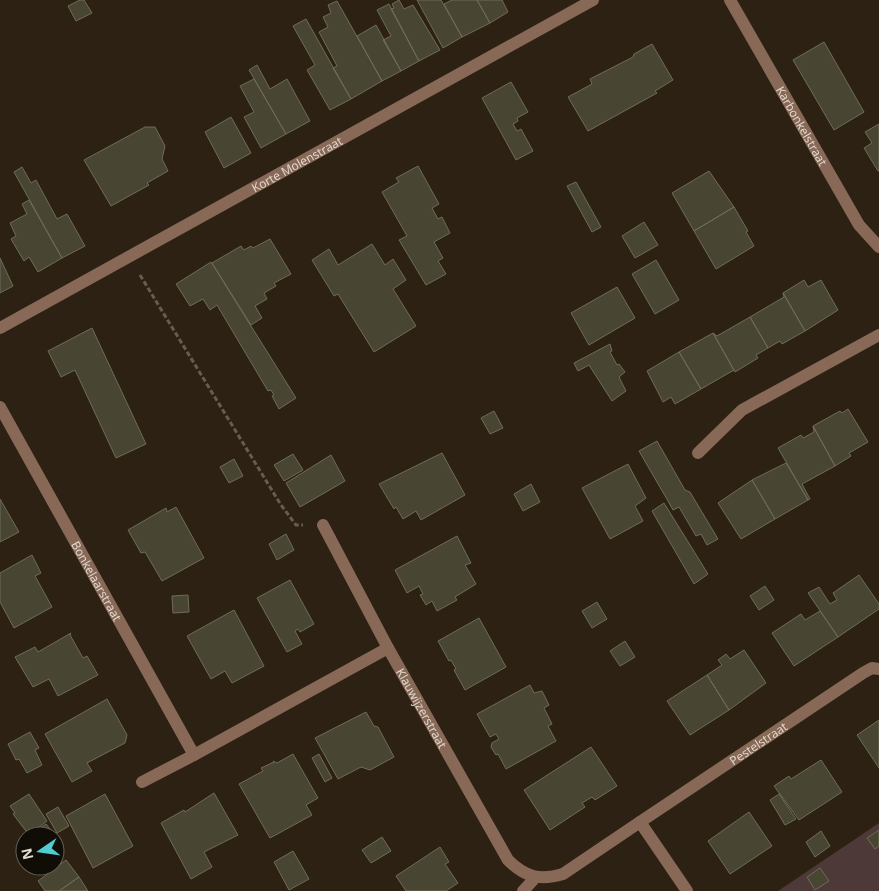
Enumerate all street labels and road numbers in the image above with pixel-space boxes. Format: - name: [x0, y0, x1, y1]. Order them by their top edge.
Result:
- street label: Karbonkelstraat: [772, 83, 832, 169]
- street label: Korte Molenstraat: [248, 132, 345, 196]
- street label: Bonkelaarstraat: [68, 538, 126, 624]
- street label: Klauwijzerstraat: [392, 665, 451, 751]
- street label: Pestelstraat: [726, 718, 790, 769]

